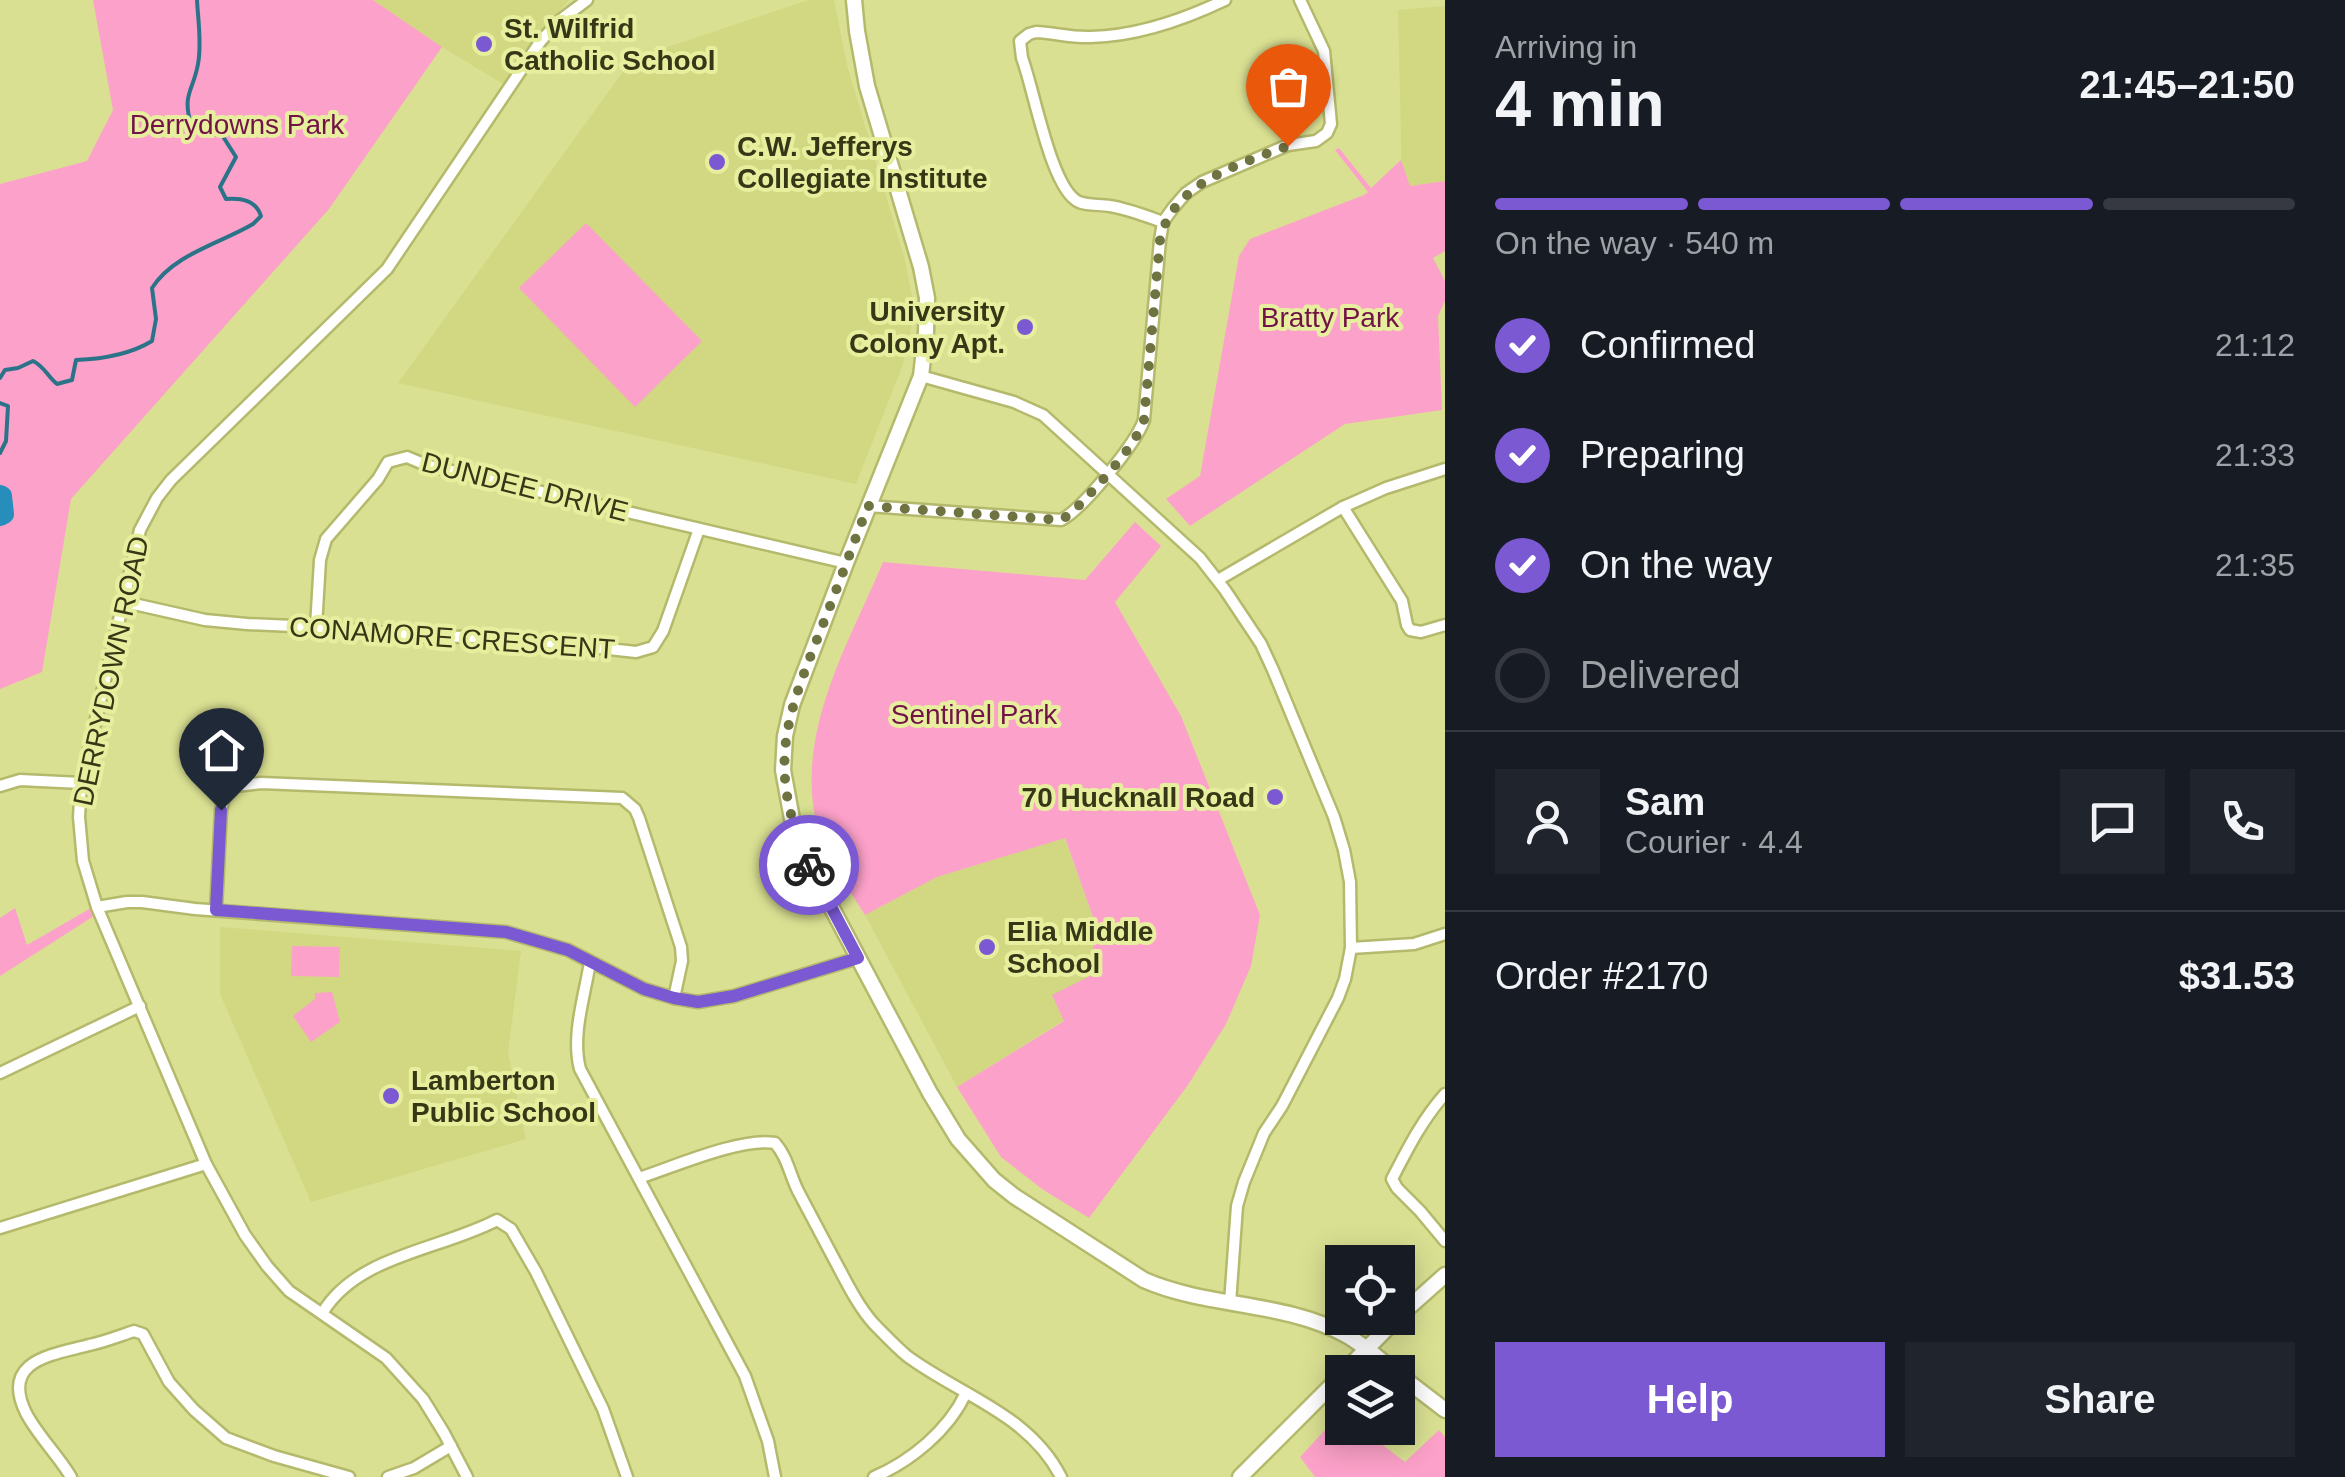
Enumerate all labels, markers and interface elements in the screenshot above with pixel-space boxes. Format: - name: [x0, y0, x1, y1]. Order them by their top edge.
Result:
- place label: St. Wilfrid Catholic School: [504, 13, 716, 76]
- text: Arriving in: [1495, 29, 1637, 65]
- marker: St. Wilfrid Catholic School: [473, 33, 495, 55]
- pin: [1246, 44, 1331, 147]
- icon: bag: [1261, 59, 1316, 114]
- text: 21:45–21:50: [2079, 64, 2295, 106]
- text: 4 min: [1495, 67, 1665, 140]
- park label: Derrydowns Park: [130, 109, 345, 140]
- place label: C.W. Jefferys Collegiate Institute: [737, 131, 987, 194]
- marker: C.W. Jefferys Collegiate Institute: [706, 151, 728, 173]
- text: On the way · 540 m: [1495, 225, 1774, 261]
- place label: University Colony Apt.: [849, 296, 1005, 359]
- park label: Bratty Park: [1261, 302, 1400, 333]
- marker: University Colony Apt.: [1014, 316, 1036, 338]
- icon: check: [1495, 318, 1550, 373]
- text: Confirmed: [1580, 324, 1755, 366]
- text: 21:12: [2215, 327, 2295, 363]
- icon: check: [1495, 428, 1550, 483]
- text: Preparing: [1580, 434, 1745, 476]
- text: 21:33: [2215, 437, 2295, 473]
- street label: DUNDEE DRIVE: [419, 446, 631, 528]
- street label: DERRYDOWN ROAD: [67, 533, 155, 809]
- icon: check: [1495, 538, 1550, 593]
- text: On the way: [1580, 544, 1772, 586]
- text: 21:35: [2215, 547, 2295, 583]
- street label: CONAMORE CRESCENT: [288, 611, 616, 665]
- text: Delivered: [1580, 654, 1741, 696]
- park label: Sentinel Park: [891, 699, 1058, 730]
- pin: [179, 708, 264, 811]
- icon: home: [194, 723, 249, 778]
- button: person: [1495, 769, 1600, 874]
- button: chat: [2060, 769, 2165, 874]
- button: phone: [2190, 769, 2295, 874]
- text: Sam: [1625, 781, 1705, 823]
- place label: 70 Hucknall Road: [1022, 782, 1255, 813]
- marker: 70 Hucknall Road: [1264, 786, 1286, 808]
- courier: [759, 815, 859, 915]
- text: Courier · 4.4: [1625, 824, 1803, 860]
- icon: bike: [782, 838, 837, 893]
- place label: Elia Middle School: [1007, 916, 1153, 979]
- marker: Elia Middle School: [976, 936, 998, 958]
- text: Order #2170: [1495, 955, 1708, 997]
- text: $31.53: [2179, 955, 2295, 997]
- place label: Lamberton Public School: [411, 1065, 596, 1128]
- marker: Lamberton Public School: [380, 1085, 402, 1107]
- map controls: [1325, 1245, 1415, 1445]
- button: locate: [1325, 1245, 1415, 1335]
- button: Help: [1495, 1342, 1885, 1457]
- button: Share: [1905, 1342, 2295, 1457]
- button: layers: [1325, 1355, 1415, 1445]

